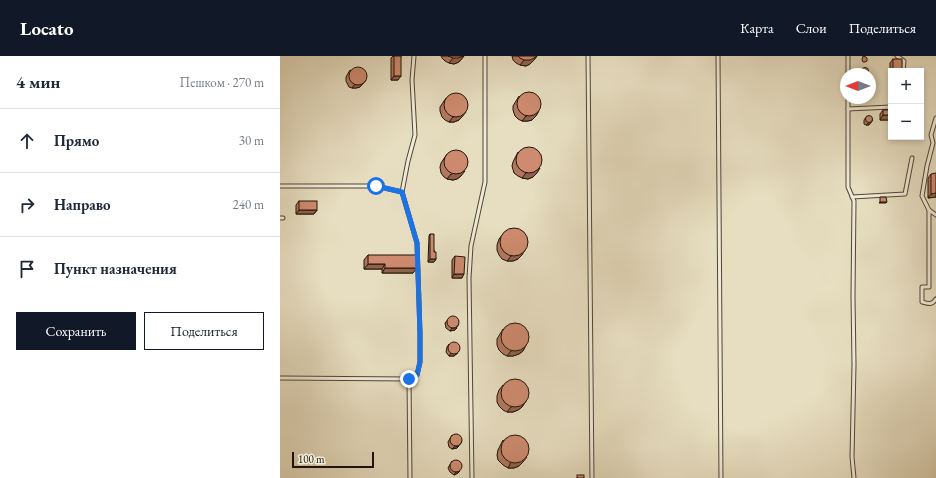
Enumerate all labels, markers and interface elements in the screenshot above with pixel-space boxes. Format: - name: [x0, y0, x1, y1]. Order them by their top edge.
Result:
- text: Locato: [20, 16, 74, 41]
- text: Карта: [740, 19, 774, 37]
- text: Слои: [796, 19, 827, 37]
- text: Поделиться: [849, 19, 916, 37]
- north arrow: [840, 68, 876, 104]
- map controls: [888, 68, 924, 140]
- button: +: [888, 68, 924, 104]
- text: 4 мин: [16, 71, 60, 93]
- text: Пешком · 270 m: [180, 74, 264, 91]
- button: −: [888, 104, 924, 140]
- icon: ahead: [16, 130, 38, 152]
- text: Прямо: [54, 131, 99, 150]
- text: 30 m: [239, 132, 264, 149]
- route start: [367, 177, 385, 195]
- icon: right: [16, 194, 38, 216]
- text: Направо: [54, 195, 111, 214]
- text: 240 m: [233, 196, 264, 213]
- icon: arrive: [16, 258, 38, 280]
- text: Пункт назначения: [54, 259, 177, 278]
- button: Сохранить: [16, 312, 136, 350]
- button: Поделиться: [144, 312, 264, 350]
- route end: [400, 370, 418, 388]
- scale bar: [292, 450, 374, 469]
- text: 100 m: [298, 452, 325, 466]

